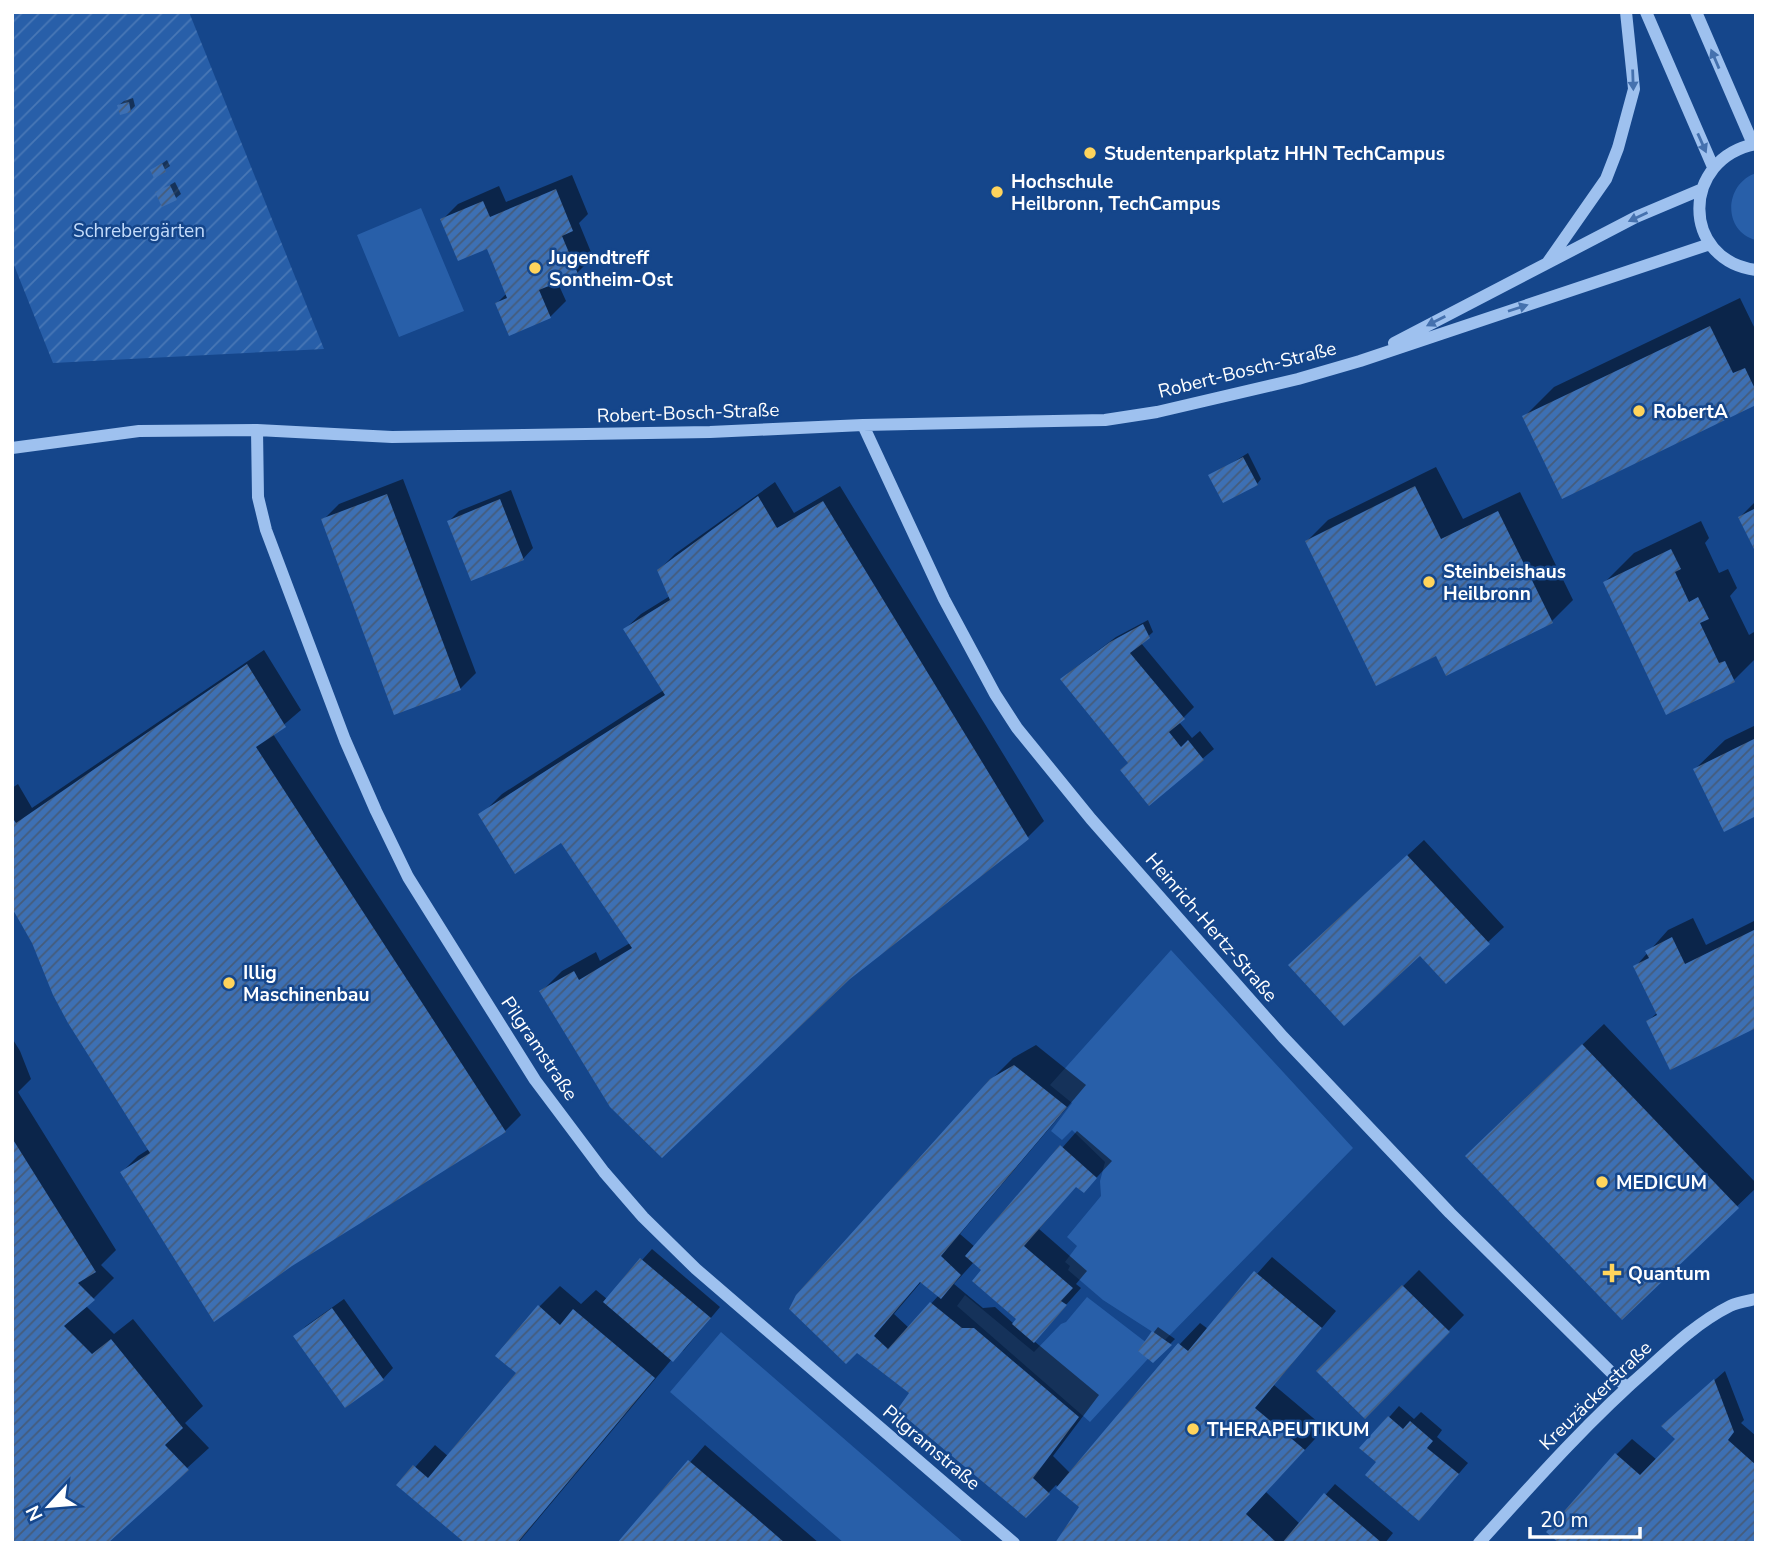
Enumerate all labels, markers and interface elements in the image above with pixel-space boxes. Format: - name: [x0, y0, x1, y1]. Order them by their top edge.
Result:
- one-way arrow: [1710, 49, 1721, 70]
- one-way arrow: [1627, 69, 1638, 91]
- one-way arrow: [1697, 132, 1708, 153]
- place label: Studentenparkplatz HHN TechCampus: [1104, 141, 1445, 167]
- marker: Studentenparkplatz HHN TechCampus: [1082, 145, 1098, 161]
- place label: Hochschule Heilbronn, TechCampus: [1011, 169, 1221, 217]
- marker: Hochschule Heilbronn, TechCampus: [989, 184, 1005, 200]
- one-way arrow: [1627, 212, 1648, 223]
- park label: Schrebergärten: [73, 218, 205, 244]
- place label: Jugendtreff Sontheim-Ost: [548, 245, 674, 293]
- marker: Jugendtreff Sontheim-Ost: [527, 260, 543, 276]
- one-way arrow: [1507, 302, 1528, 313]
- one-way arrow: [1425, 315, 1445, 327]
- street label: Robert-Bosch-Straße: [1155, 335, 1339, 405]
- street label: Robert-Bosch-Straße: [596, 397, 780, 429]
- place label: RobertA: [1653, 399, 1729, 425]
- marker: RobertA: [1631, 403, 1647, 419]
- place label: Steinbeishaus Heilbronn: [1443, 559, 1566, 607]
- marker: Steinbeishaus Heilbronn: [1421, 574, 1437, 590]
- street label: Heinrich-Hertz-Straße: [1139, 848, 1283, 1008]
- place label: Illig Maschinenbau: [243, 960, 369, 1008]
- marker: Illig Maschinenbau: [221, 975, 237, 991]
- street label: Pilgramstraße: [495, 991, 584, 1106]
- place label: MEDICUM: [1616, 1170, 1707, 1196]
- marker: MEDICUM: [1594, 1174, 1610, 1190]
- place label: Quantum: [1628, 1261, 1710, 1287]
- marker: Quantum: [1602, 1263, 1622, 1283]
- street label: Kreuzäckerstraße: [1534, 1335, 1658, 1456]
- street label: Pilgramstraße: [877, 1399, 986, 1496]
- place label: THERAPEUTIKUM: [1207, 1417, 1370, 1443]
- marker: THERAPEUTIKUM: [1185, 1421, 1201, 1437]
- north arrow: [14, 1471, 84, 1541]
- scale bar: [1530, 1496, 1640, 1540]
- text: N: [20, 1501, 49, 1525]
- text: 20 m: [1540, 1506, 1589, 1534]

